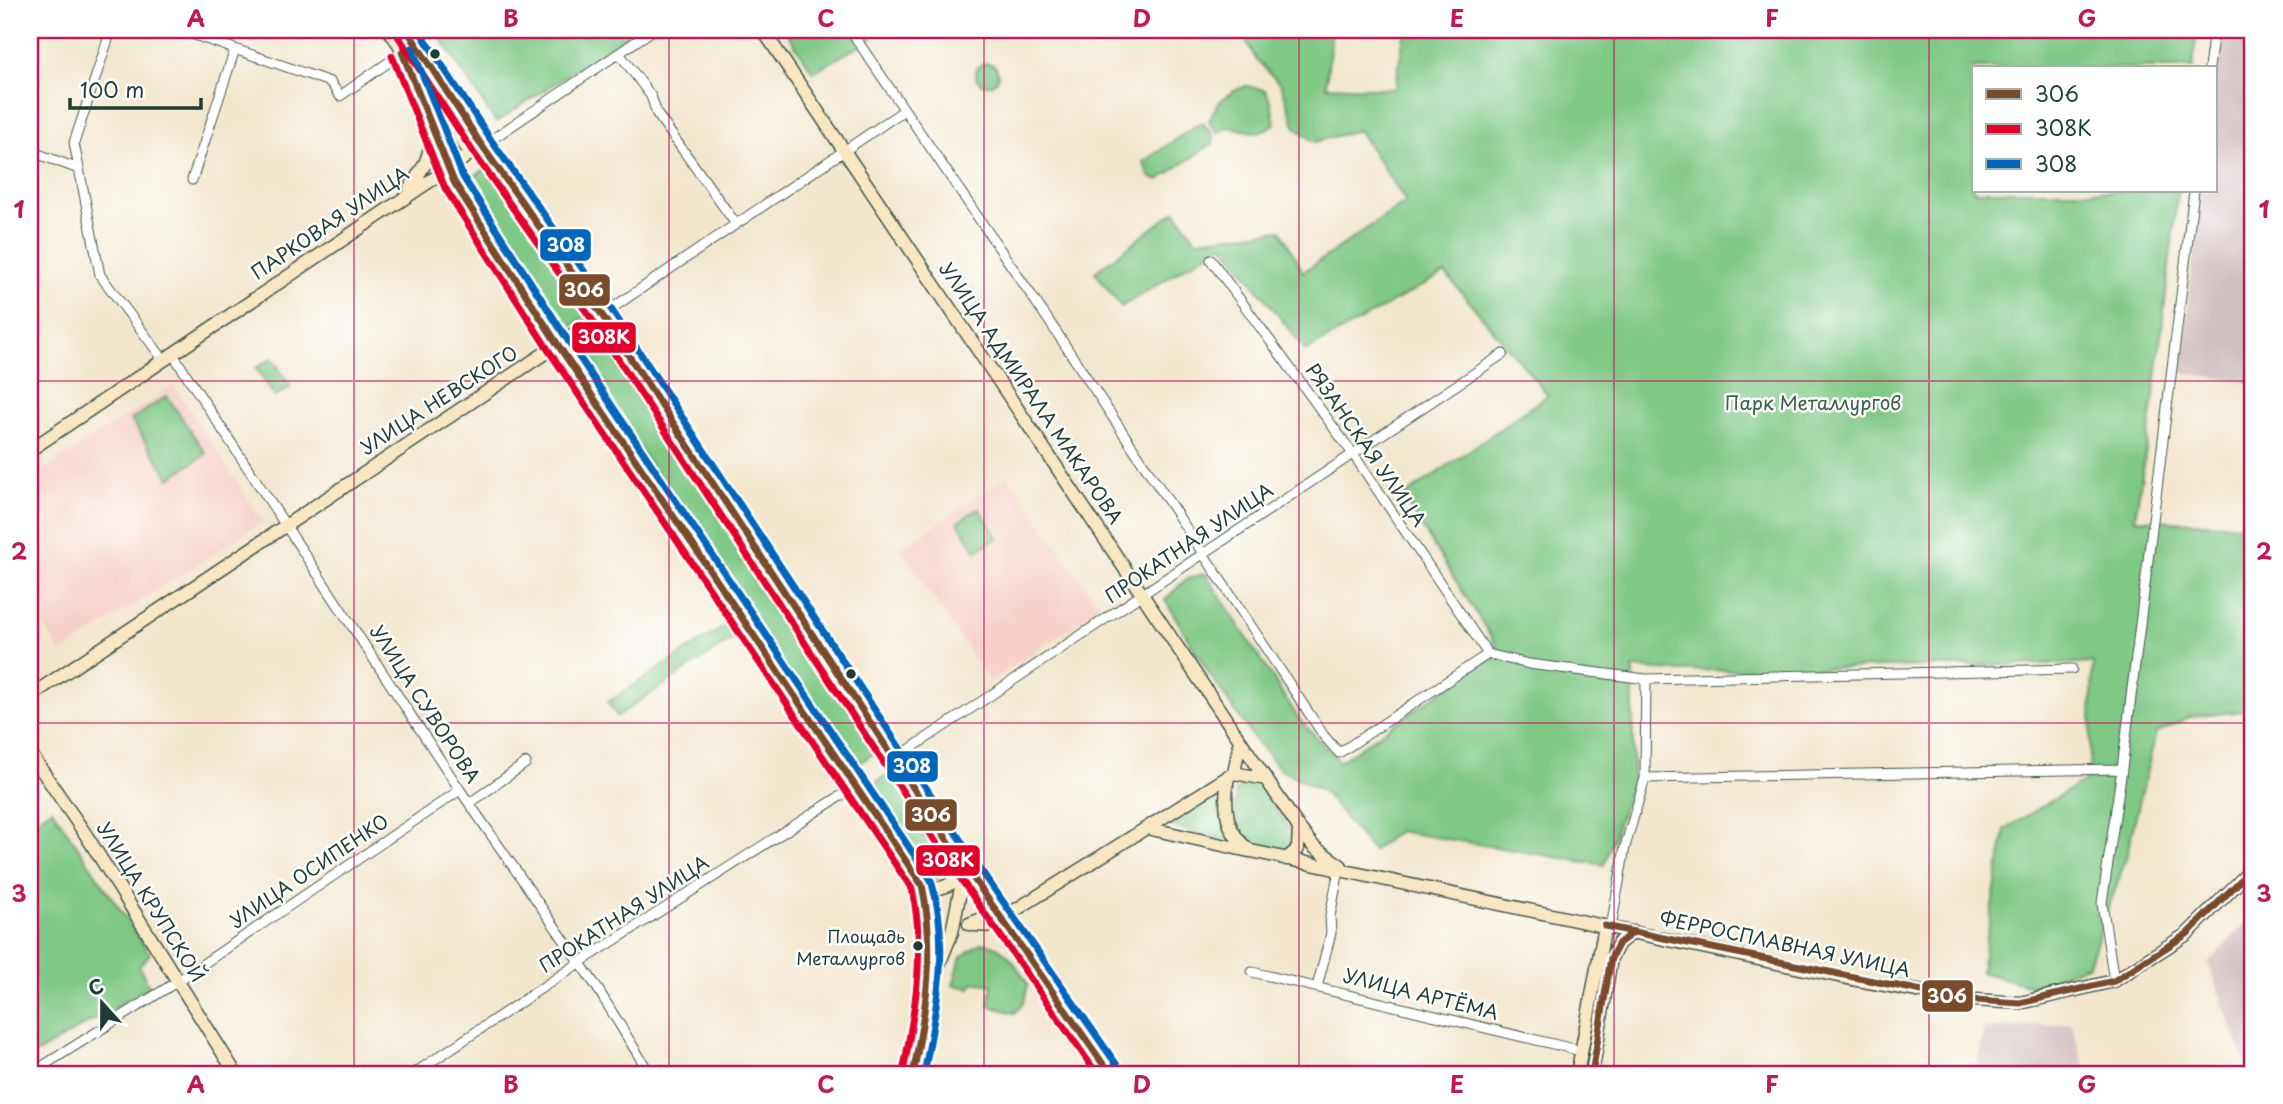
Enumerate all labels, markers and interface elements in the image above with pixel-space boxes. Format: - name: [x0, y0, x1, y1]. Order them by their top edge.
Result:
- text: A: [187, 0, 205, 35]
- text: B: [503, 0, 519, 35]
- text: C: [817, 0, 835, 35]
- text: D: [1133, 0, 1151, 35]
- text: E: [1450, 0, 1464, 35]
- text: F: [1765, 0, 1779, 35]
- text: G: [2078, 0, 2096, 35]
- unlabelled marker: [428, 47, 442, 61]
- scale bar: [70, 66, 201, 110]
- legend: [1972, 66, 2216, 192]
- text: 100 m: [80, 73, 144, 105]
- text: 306: [2035, 77, 2079, 109]
- text: 308К: [2035, 111, 2092, 143]
- text: 308: [2035, 147, 2077, 179]
- street label: ПАРКОВАЯ УЛИЦА: [245, 159, 414, 286]
- text: 1: [14, 191, 25, 226]
- text: 1: [2259, 191, 2270, 226]
- line badge: 308: [539, 228, 592, 262]
- text: 308: [547, 230, 585, 258]
- street label: УЛИЦА АДМИРАЛА МАКАРОВА: [933, 256, 1130, 529]
- line badge: 306: [558, 273, 611, 307]
- text: 306: [564, 275, 604, 303]
- line badge: 308К: [571, 321, 637, 354]
- text: 308К: [578, 322, 630, 350]
- street label: УЛИЦА НЕВСКОГО: [354, 338, 523, 461]
- street label: РЯЗАНСКАЯ УЛИЦА: [1300, 357, 1434, 532]
- park label: Парк Металлургов: [1725, 388, 1901, 416]
- street label: ПРОКАТНАЯ УЛИЦА: [1099, 475, 1278, 609]
- text: 2: [11, 533, 27, 568]
- text: 2: [2256, 533, 2272, 568]
- street label: УЛИЦА СУВОРОВА: [364, 619, 488, 788]
- unlabelled marker: [844, 667, 858, 681]
- line badge: 308: [886, 750, 939, 783]
- text: 308: [893, 751, 931, 779]
- line badge: 306: [904, 798, 958, 832]
- text: 306: [911, 800, 951, 828]
- street label: УЛИЦА ОСИПЕНКО: [223, 806, 394, 934]
- street label: УЛИЦА КРУПСКОЙ: [92, 817, 210, 987]
- line badge: 308К: [915, 844, 981, 877]
- text: 308К: [922, 845, 974, 873]
- street label: ПРОКАТНАЯ УЛИЦА: [533, 848, 714, 979]
- text: 3: [11, 875, 27, 910]
- text: 3: [2256, 875, 2272, 910]
- street label: ФЕРРОСПЛАВНАЯ УЛИЦА: [1657, 903, 1913, 983]
- place label: Площадь Металлургов: [796, 923, 905, 971]
- marker: Площадь Металлургов: [911, 939, 925, 953]
- street label: УЛИЦА АРТЁМА: [1341, 960, 1502, 1026]
- north arrow: [66, 968, 136, 1038]
- line badge: 306: [1921, 979, 1974, 1013]
- text: 306: [1927, 981, 1967, 1009]
- text: A: [187, 1066, 205, 1101]
- text: B: [503, 1066, 519, 1101]
- text: C: [817, 1066, 835, 1101]
- text: D: [1133, 1066, 1151, 1101]
- text: E: [1450, 1066, 1464, 1101]
- text: F: [1765, 1066, 1779, 1101]
- text: G: [2078, 1066, 2096, 1101]

